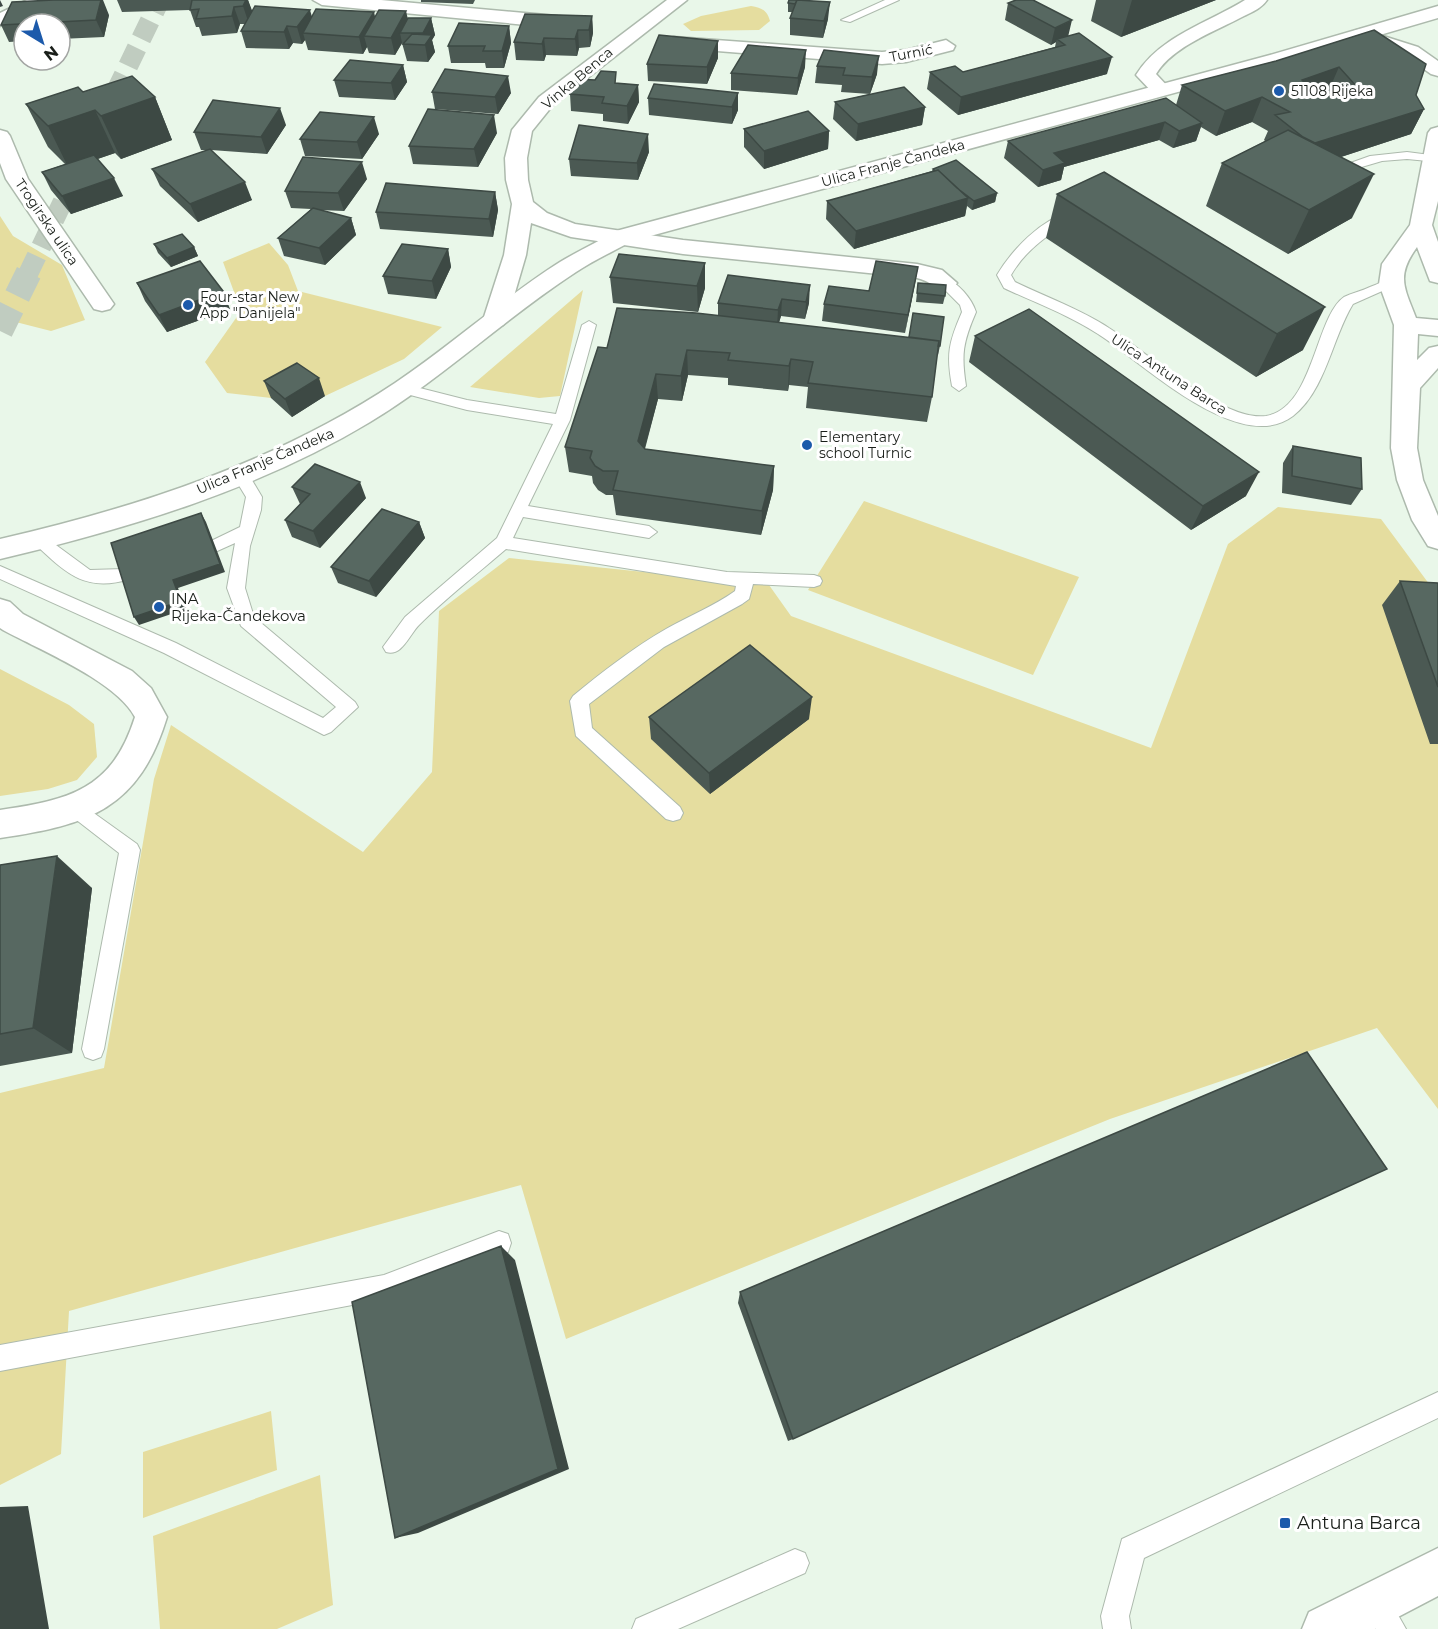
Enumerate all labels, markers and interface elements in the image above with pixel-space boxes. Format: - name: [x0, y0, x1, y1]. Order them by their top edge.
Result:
- north arrow: [12, 12, 72, 72]
- street label: Turnić: [888, 40, 934, 66]
- text: N: [40, 42, 62, 65]
- street label: Vinka Benca: [538, 43, 616, 113]
- place label: 51108 Rijeka: [1291, 82, 1374, 100]
- marker: 51108 Rijeka: [1272, 84, 1286, 98]
- street label: Ulica Franje Čandeka: [819, 135, 967, 191]
- street label: Trogirska ulica: [11, 175, 83, 269]
- place label: Four-star New App "Danijela": [200, 288, 301, 322]
- marker: Four-star New App "Danijela": [181, 298, 195, 312]
- street label: Ulica Antuna Barca: [1108, 330, 1230, 418]
- street label: Ulica Franje Čandeka: [193, 424, 337, 498]
- place label: Elementary school Turnic: [819, 428, 912, 462]
- marker: Elementary school Turnic: [800, 438, 814, 452]
- place label: INA Rijeka-Čandekova: [171, 589, 306, 625]
- marker: INA Rijeka-Čandekova: [152, 600, 166, 614]
- place label: Antuna Barca: [1297, 1512, 1421, 1534]
- marker: Antuna Barca: [1278, 1516, 1292, 1530]

